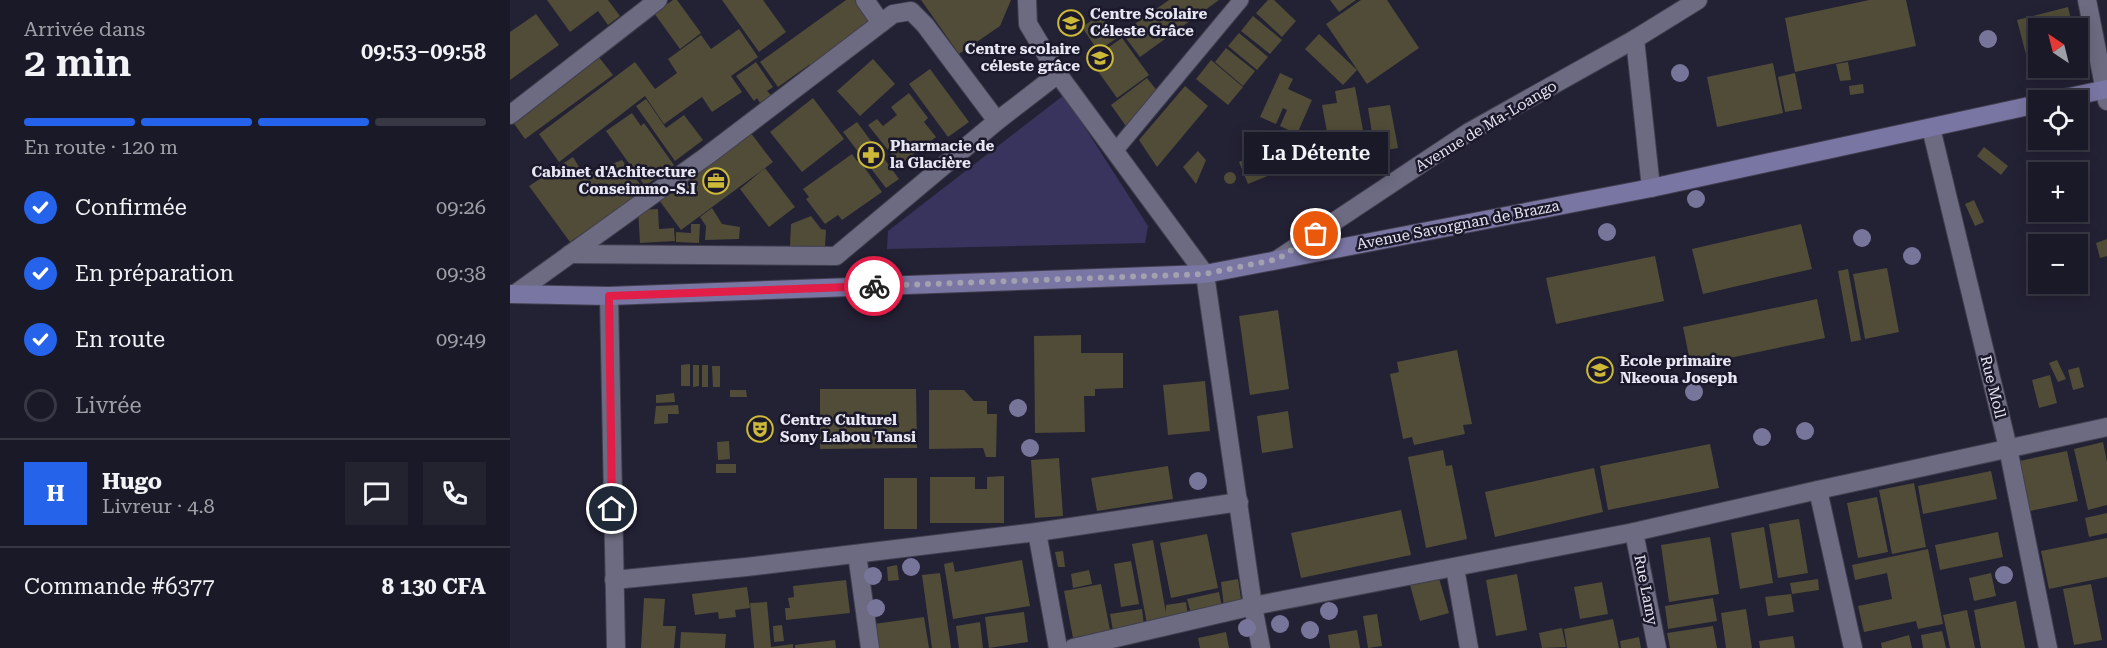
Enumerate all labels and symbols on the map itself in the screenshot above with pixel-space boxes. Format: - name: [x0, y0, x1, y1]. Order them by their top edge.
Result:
- place label: Centre Scolaire Céleste Grâce: [1090, 5, 1207, 40]
- school or university icon: Centre Scolaire Céleste Grâce: [1056, 8, 1086, 38]
- north arrow: [2028, 18, 2088, 78]
- place label: Centre scolaire céleste grâce: [965, 40, 1080, 75]
- school or university icon: Centre scolaire céleste grâce: [1085, 43, 1115, 73]
- street label: Avenue de Ma-Loango: [1412, 77, 1560, 175]
- callout: La Détente: [1244, 132, 1388, 174]
- place label: Pharmacie de la Glacière: [890, 137, 994, 172]
- pharmacy icon: Pharmacie de la Glacière: [856, 140, 886, 170]
- place label: Cabinet d'Achitecture Conseimmo-S.I: [532, 163, 696, 198]
- office icon: Cabinet d'Achitecture Conseimmo-S.I: [701, 166, 731, 196]
- street label: Avenue Savorgnan de Brazza: [1355, 196, 1561, 254]
- pin: [1290, 208, 1341, 259]
- courier: [844, 256, 904, 316]
- place label: Ecole primaire Nkeoua Joseph: [1620, 352, 1737, 387]
- street label: Rue Moll: [1977, 354, 2010, 421]
- school or university icon: Ecole primaire Nkeoua Joseph: [1585, 355, 1615, 385]
- place label: Centre Culturel Sony Labou Tansi: [780, 411, 916, 446]
- theatre icon: Centre Culturel Sony Labou Tansi: [745, 414, 775, 444]
- pin: [586, 483, 637, 534]
- street label: Rue Lamy: [1630, 553, 1662, 627]

